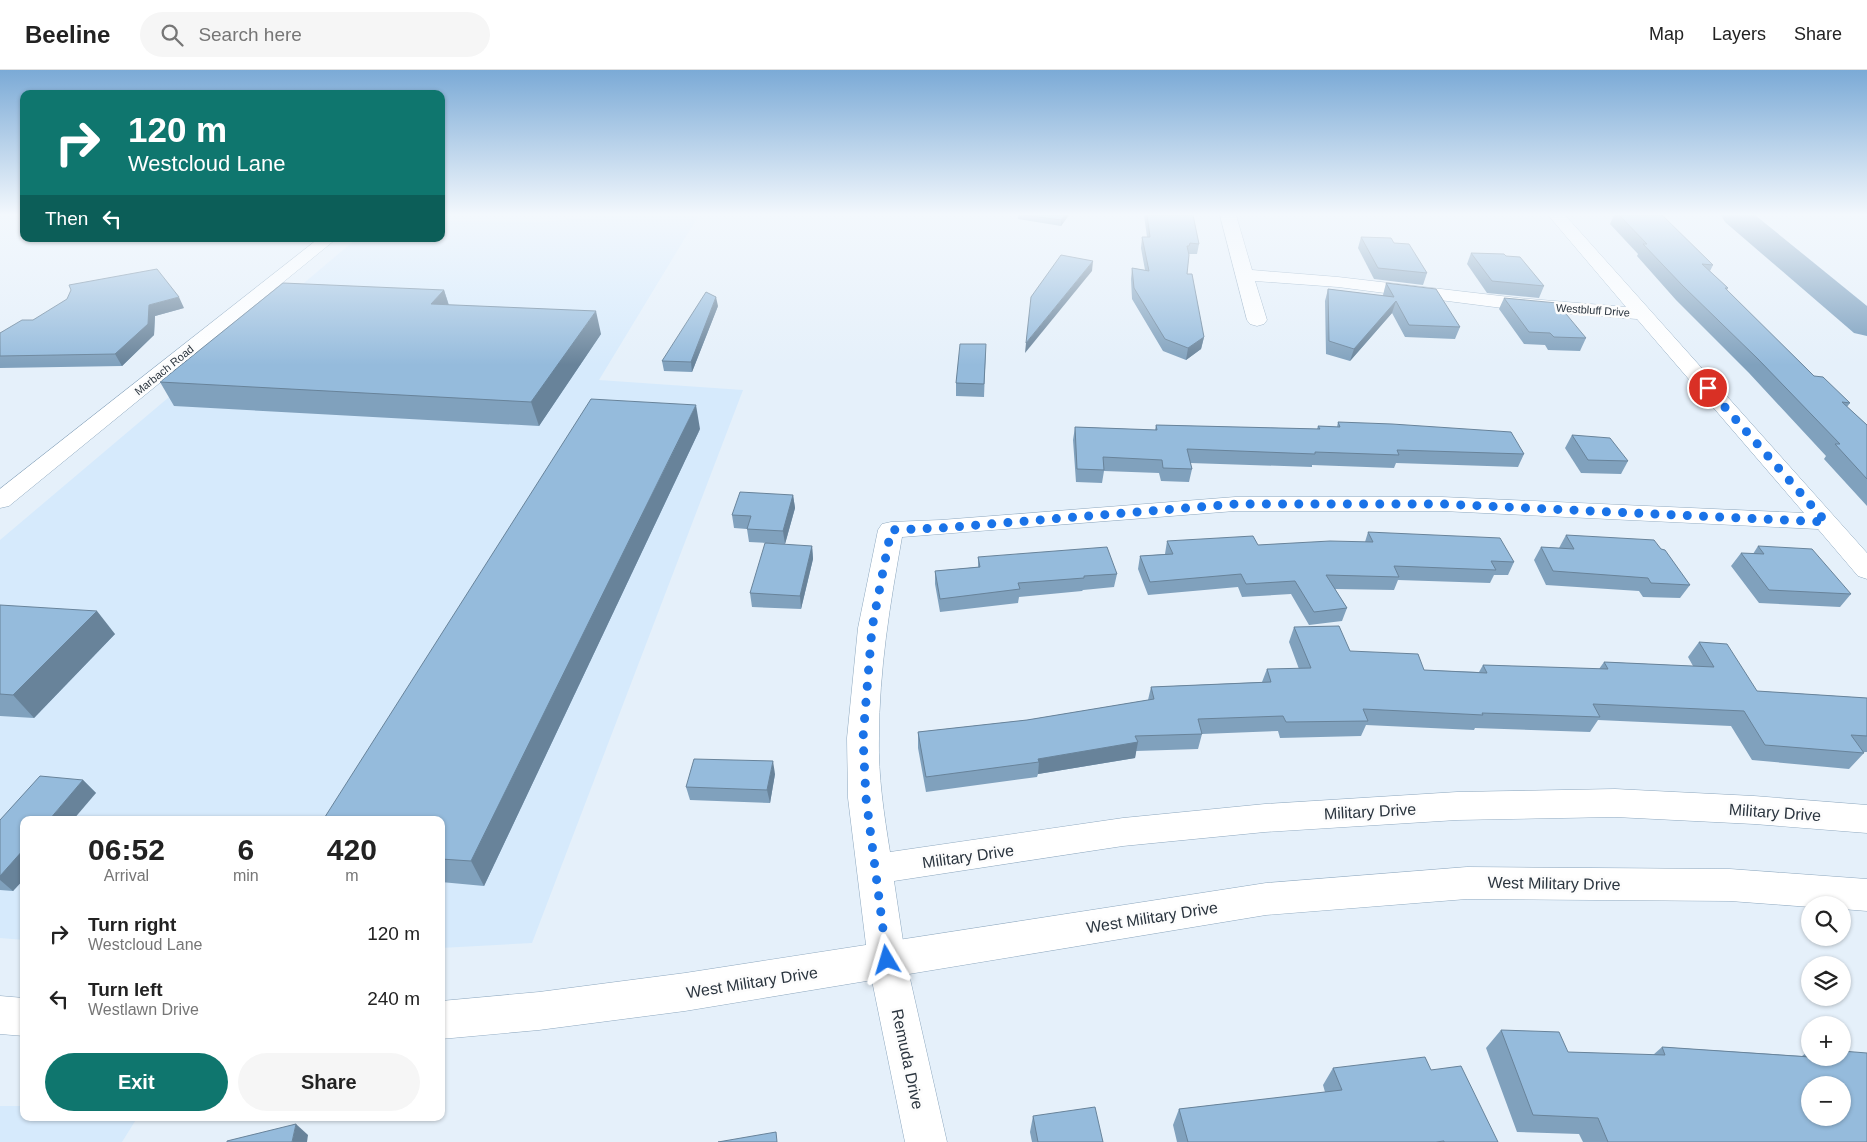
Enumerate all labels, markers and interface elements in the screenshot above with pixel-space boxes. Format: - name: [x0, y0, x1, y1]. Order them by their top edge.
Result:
- search box: [140, 12, 490, 57]
- text: Beeline: [25, 21, 110, 48]
- icon: search: [158, 21, 186, 49]
- text: Search here: [198, 24, 302, 45]
- text: Map: [1649, 24, 1684, 44]
- text: Layers: [1712, 24, 1766, 44]
- text: Share: [1794, 24, 1842, 44]
- icon: right: [45, 110, 110, 175]
- text: 120 m: [128, 110, 227, 149]
- text: Westcloud Lane: [128, 151, 285, 176]
- icon: left: [98, 205, 126, 233]
- text: Then: [45, 208, 88, 229]
- street label: Westbluff Drive: [1556, 301, 1630, 319]
- street label: Marbach Road: [132, 343, 196, 397]
- pin: [1687, 367, 1729, 409]
- icon: arrive: [1694, 374, 1722, 402]
- street label: Military Drive: [1323, 801, 1417, 822]
- street label: Military Drive: [1728, 801, 1822, 824]
- text: 06:52: [88, 833, 165, 866]
- text: 6: [237, 833, 254, 866]
- text: 420: [327, 833, 377, 866]
- street label: Military Drive: [921, 842, 1015, 871]
- text: Arrival: [104, 867, 149, 884]
- text: min: [233, 867, 259, 884]
- text: m: [345, 867, 358, 884]
- street label: West Military Drive: [1487, 874, 1621, 893]
- map controls: [1801, 896, 1851, 1126]
- button: search: [1801, 896, 1851, 946]
- street label: West Military Drive: [1085, 899, 1219, 936]
- text: Turn right: [88, 914, 176, 935]
- icon: right: [45, 920, 73, 948]
- text: 120 m: [367, 923, 420, 944]
- position arrow: [860, 933, 912, 985]
- text: Westcloud Lane: [88, 936, 202, 953]
- button: layers: [1801, 956, 1851, 1006]
- street label: West Military Drive: [685, 964, 819, 1001]
- text: Turn left: [88, 979, 163, 1000]
- icon: left: [45, 985, 73, 1013]
- text: 240 m: [367, 988, 420, 1009]
- text: Westlawn Drive: [88, 1001, 199, 1018]
- street label: Remuda Drive: [889, 1007, 926, 1111]
- button: +: [1801, 1016, 1851, 1066]
- button: Exit: [45, 1053, 228, 1111]
- button: Share: [238, 1053, 420, 1111]
- button: −: [1801, 1076, 1851, 1126]

